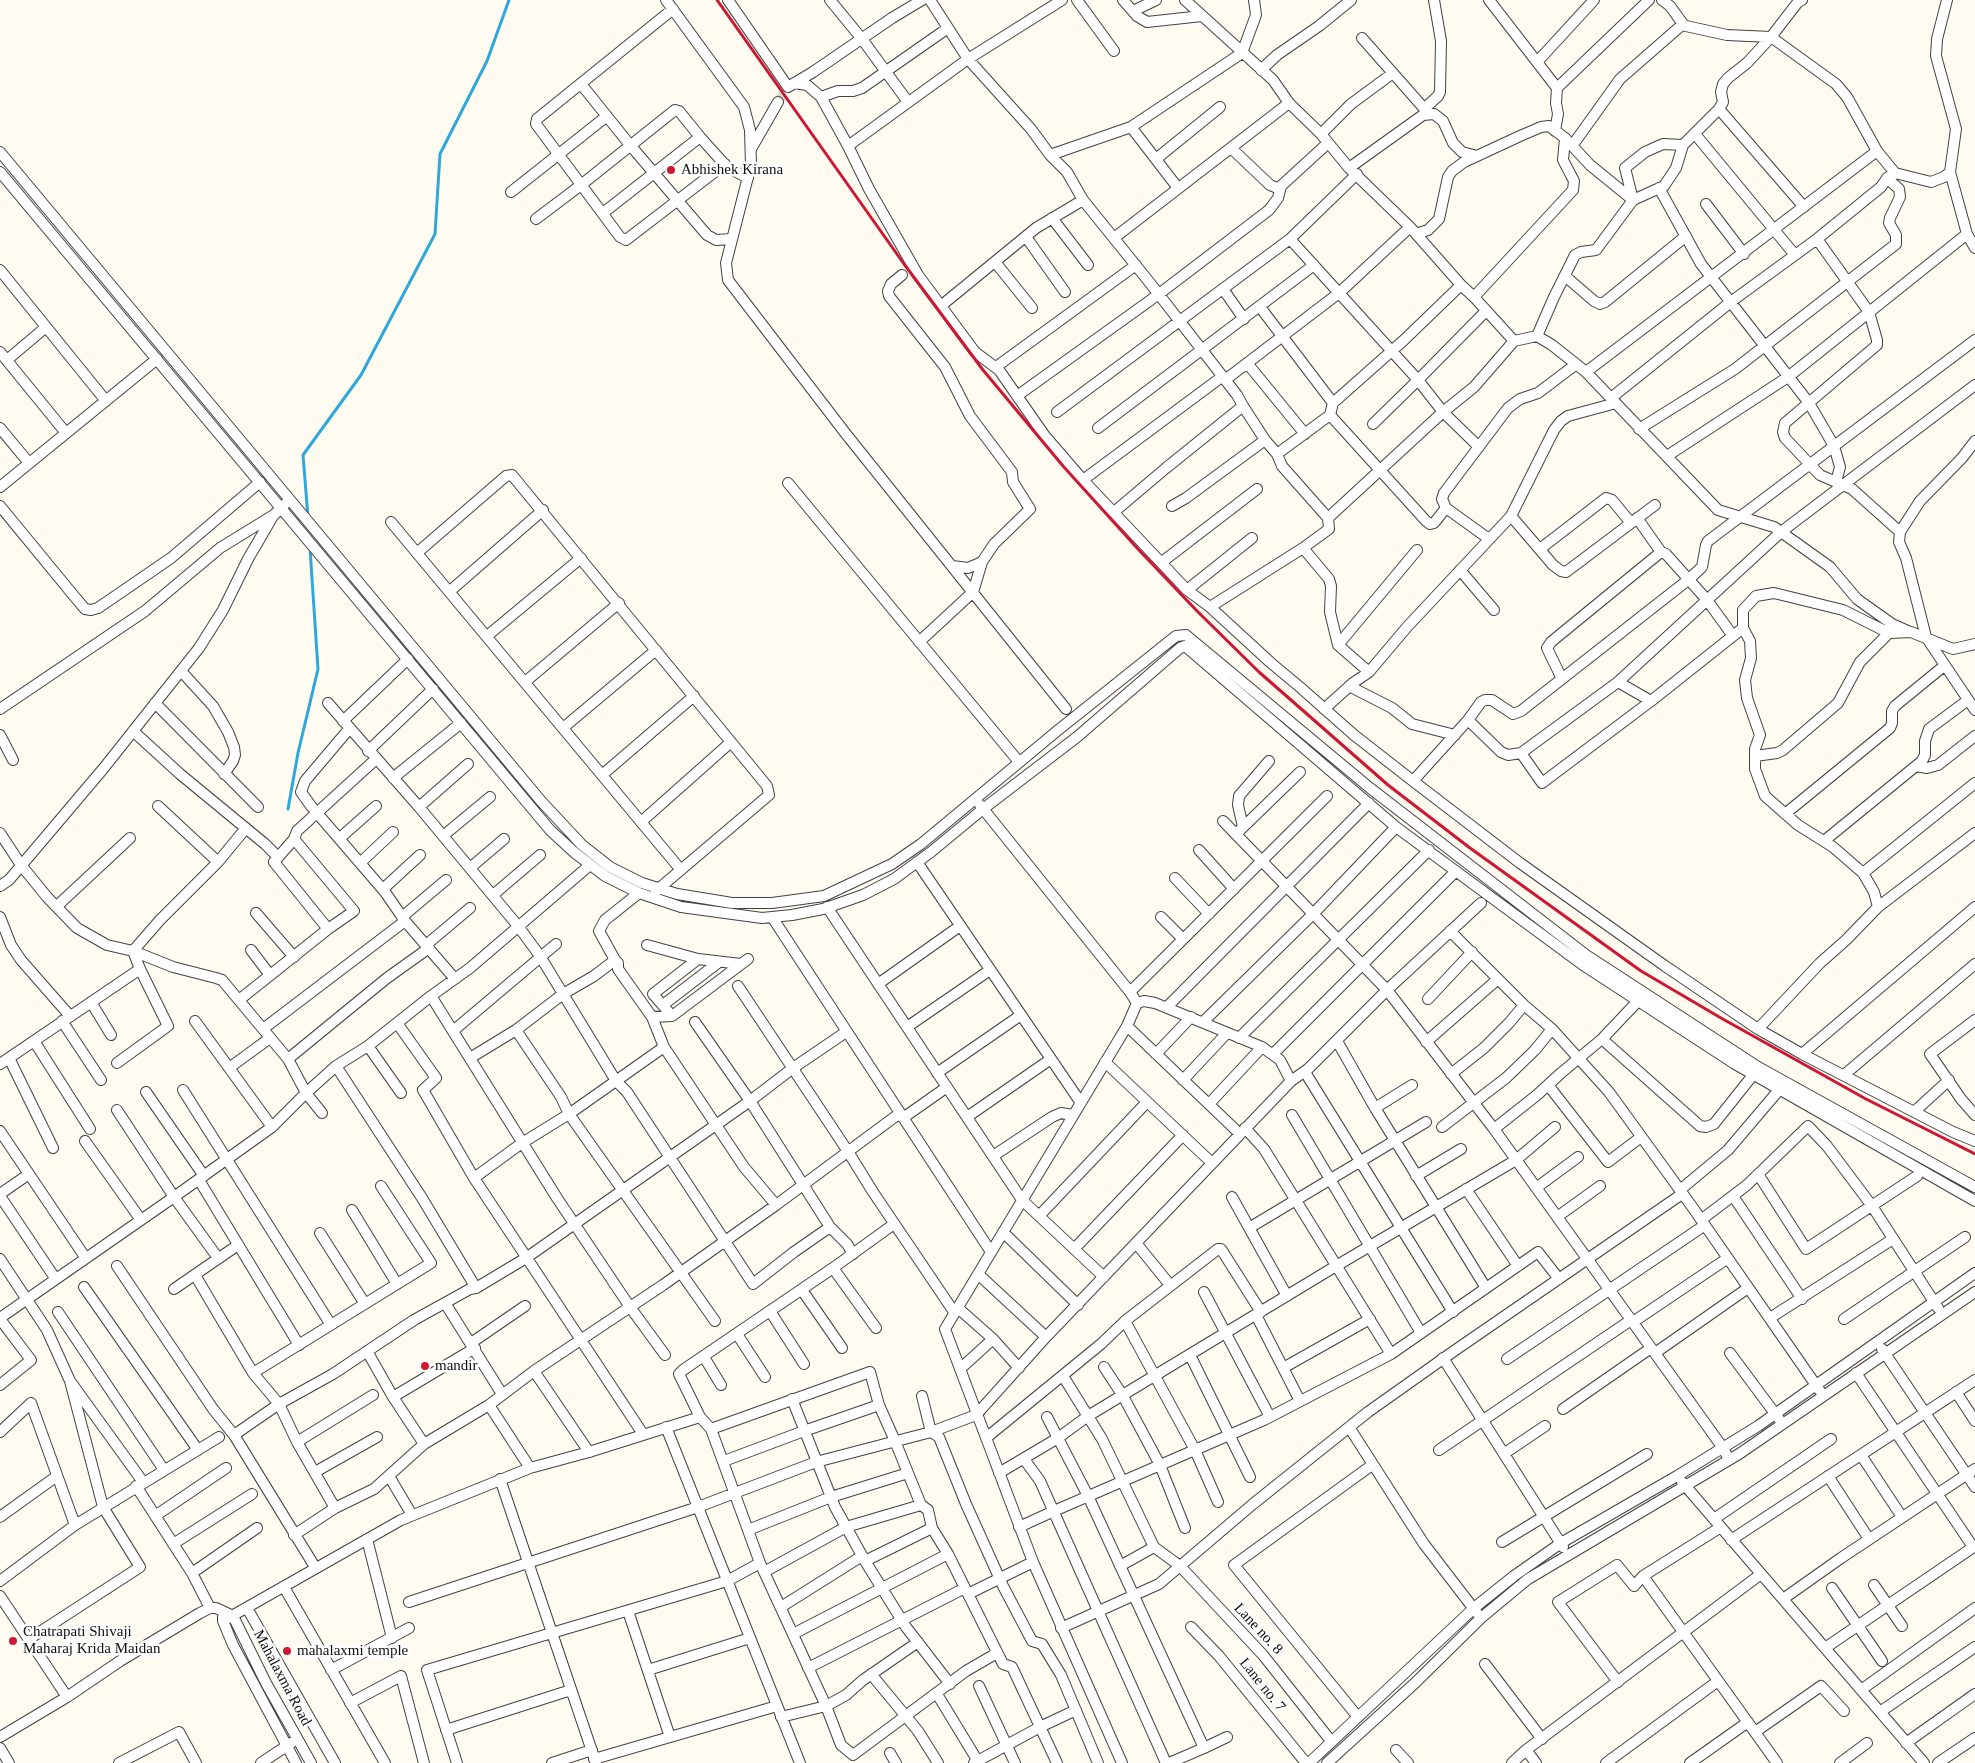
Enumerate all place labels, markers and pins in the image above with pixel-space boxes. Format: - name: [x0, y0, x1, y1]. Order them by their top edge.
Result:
- place label: Abhishek Kirana: [681, 161, 783, 179]
- marker: Abhishek Kirana: [665, 164, 677, 176]
- place label: mandir: [435, 1357, 477, 1375]
- marker: mandir: [419, 1360, 431, 1372]
- place label: Chatrapati Shivaji Maharaj Krida Maidan: [23, 1623, 160, 1658]
- marker: Chatrapati Shivaji Maharaj Krida Maidan: [7, 1635, 19, 1647]
- place label: mahalaxmi temple: [297, 1642, 408, 1660]
- marker: mahalaxmi temple: [281, 1645, 293, 1657]

